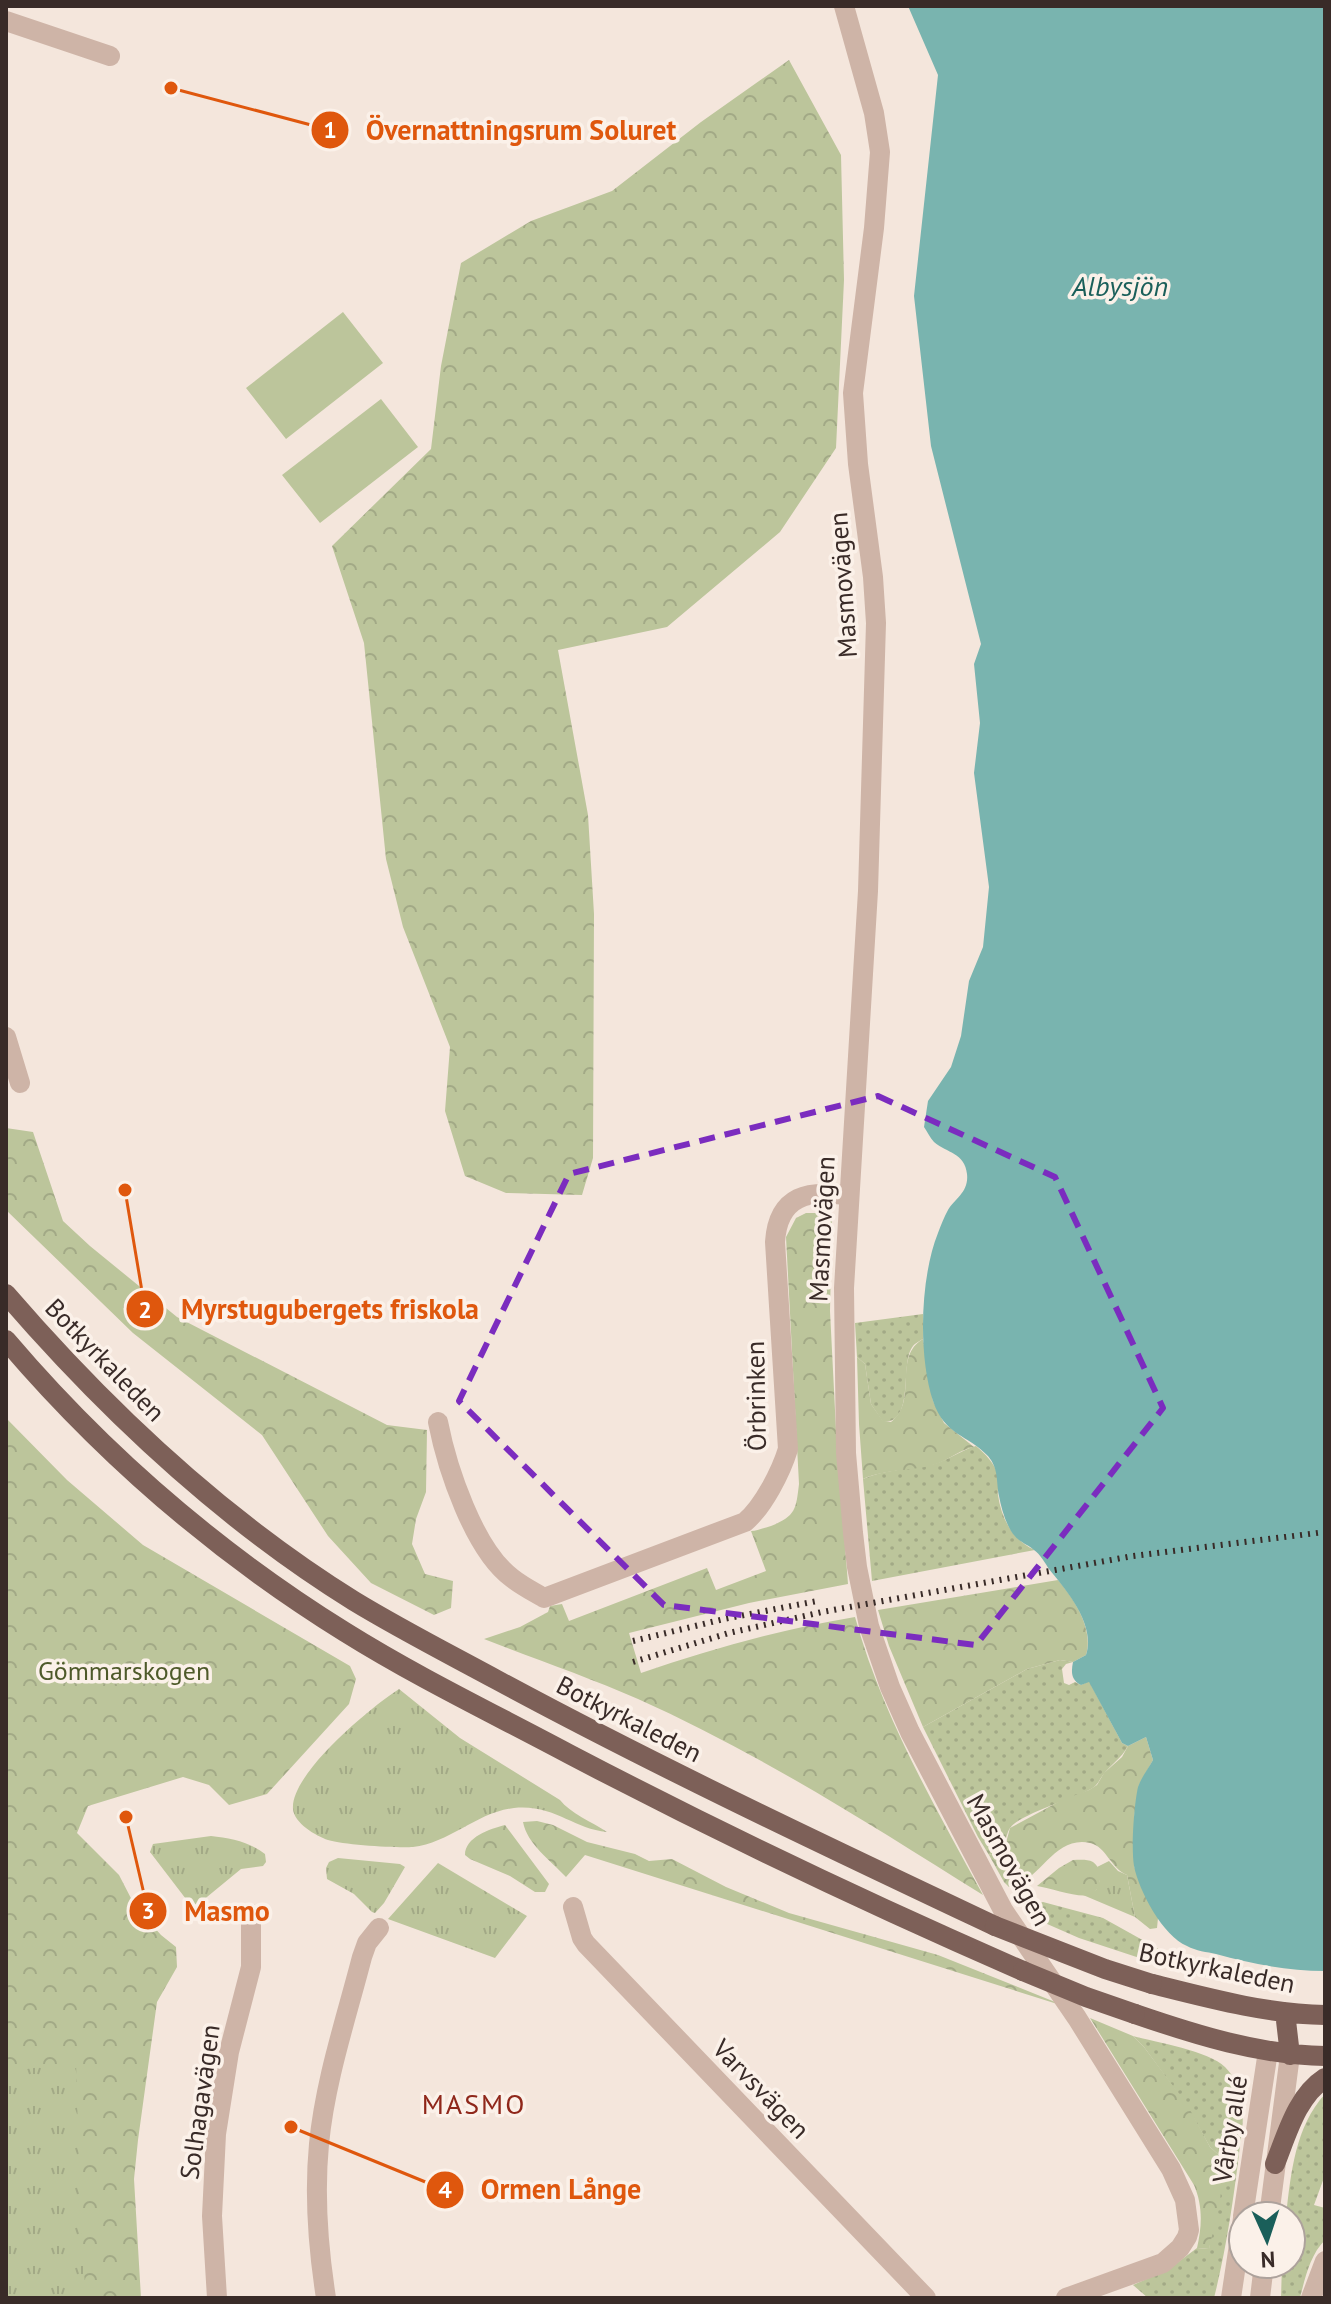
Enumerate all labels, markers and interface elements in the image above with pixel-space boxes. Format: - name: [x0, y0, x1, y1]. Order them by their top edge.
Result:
- callout: Övernattningsrum Soluret: [310, 104, 693, 156]
- text: Övernattningsrum Soluret: [366, 111, 677, 148]
- text: 1: [323, 114, 337, 145]
- water label: Albysjön: [1071, 267, 1168, 304]
- street label: Masmovägen: [821, 511, 864, 659]
- street label: Masmovägen: [801, 1155, 842, 1303]
- callout: Myrstugubergets friskola: [125, 1283, 495, 1335]
- text: Myrstugubergets friskola: [181, 1290, 479, 1327]
- street label: Botkyrkaleden: [38, 1291, 172, 1428]
- text: 2: [138, 1294, 152, 1325]
- street label: Örbrinken: [738, 1341, 773, 1451]
- park label: Gömmarskogen: [38, 1654, 210, 1687]
- street label: Botkyrkaleden: [551, 1668, 707, 1769]
- street label: Masmovägen: [960, 1788, 1059, 1932]
- callout: Masmo: [128, 1885, 286, 1937]
- text: Masmo: [184, 1892, 270, 1929]
- text: 3: [141, 1895, 155, 1926]
- street label: Botkyrkaleden: [1136, 1935, 1298, 2000]
- street label: Solhagavägen: [172, 2022, 227, 2182]
- street label: Varvsvägen: [705, 2031, 817, 2145]
- street label: Vårby allé: [1205, 2073, 1254, 2186]
- district label: MASMO: [422, 2085, 526, 2122]
- callout: Ormen Långe: [425, 2164, 658, 2216]
- text: Ormen Långe: [481, 2170, 641, 2207]
- text: 4: [438, 2174, 452, 2205]
- north arrow: [1227, 2200, 1307, 2280]
- text: N: [1260, 2246, 1276, 2274]

